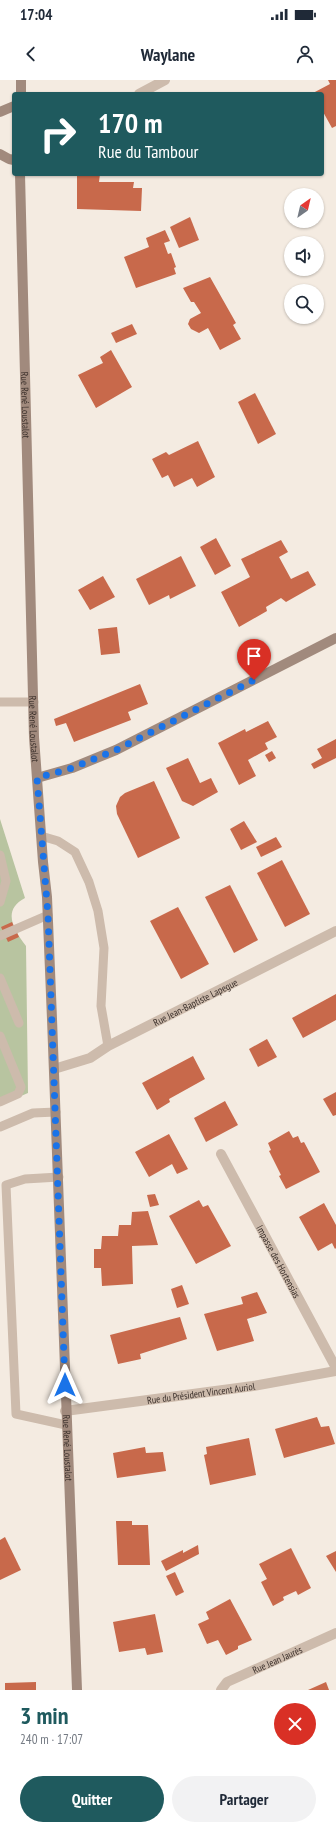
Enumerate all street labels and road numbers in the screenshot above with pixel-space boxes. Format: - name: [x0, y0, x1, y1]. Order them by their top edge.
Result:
- street label: Rue René Loustalot: [18, 371, 33, 439]
- street label: Rue René Loustalot: [26, 695, 42, 763]
- street label: Rue Jean-Baptiste Lapegue: [151, 975, 240, 1029]
- street label: Impasse des Hortensias: [254, 1223, 304, 1301]
- street label: Rue du Président Vincent Auriol: [146, 1379, 257, 1407]
- street label: Rue René Loustalot: [60, 1414, 76, 1482]
- street label: Rue Jean Jaurès: [250, 1642, 305, 1676]

